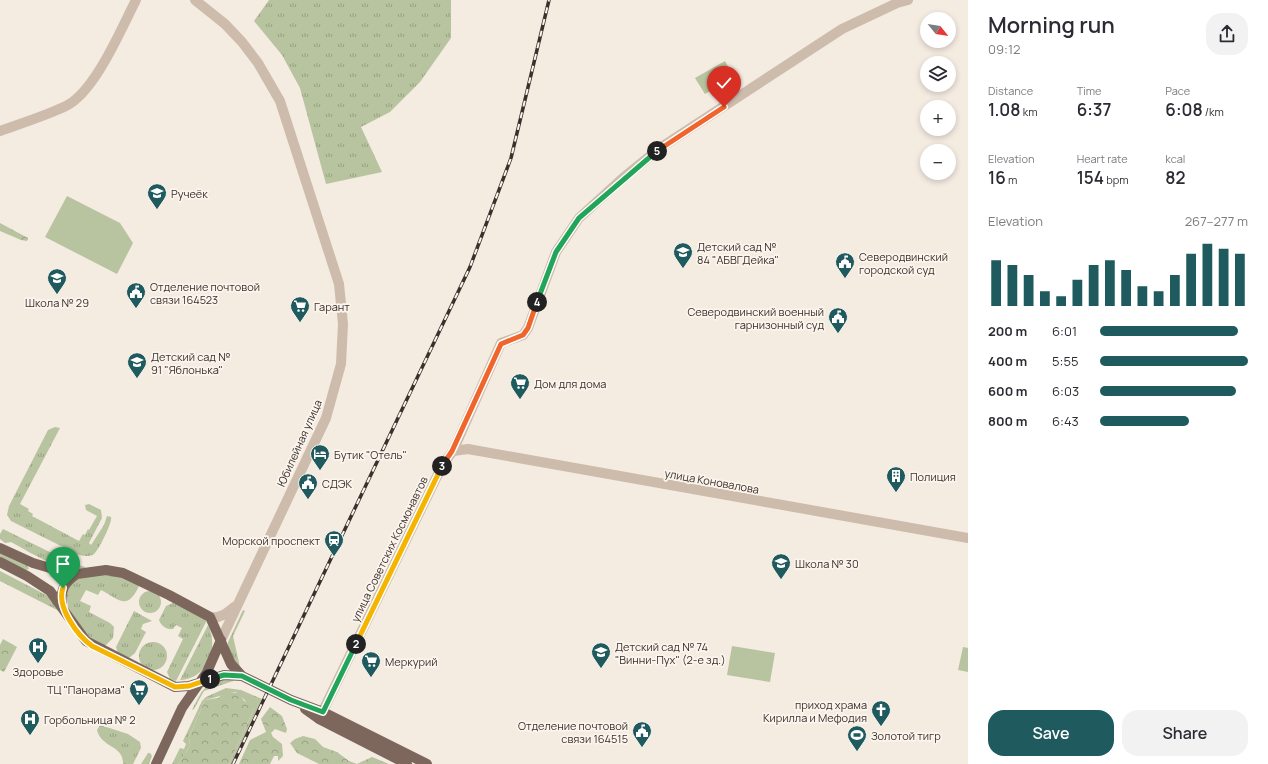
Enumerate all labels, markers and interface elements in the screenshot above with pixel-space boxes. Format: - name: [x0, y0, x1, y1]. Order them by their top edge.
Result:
- text: Morning run: [988, 10, 1115, 40]
- north arrow: [920, 12, 956, 48]
- map controls: [920, 12, 956, 180]
- button: share: [1206, 13, 1248, 55]
- text: 09:12: [988, 40, 1020, 58]
- button: layers: [920, 56, 956, 92]
- pin: [707, 66, 741, 107]
- icon: check: [713, 72, 735, 94]
- text: Distance: [988, 83, 1033, 98]
- text: Time: [1077, 83, 1102, 98]
- text: Pace: [1165, 83, 1190, 98]
- text: 1.08: [988, 98, 1021, 121]
- text: 6:37: [1077, 98, 1111, 121]
- text: 6:08: [1165, 98, 1203, 121]
- button: +: [920, 100, 956, 136]
- text: km: [1021, 104, 1038, 119]
- text: /km: [1203, 104, 1224, 119]
- pin: 5: [647, 141, 667, 161]
- text: 5: [654, 143, 660, 158]
- button: −: [920, 144, 956, 180]
- text: Elevation: [988, 151, 1034, 166]
- text: Heart rate: [1077, 151, 1128, 166]
- text: kcal: [1165, 151, 1185, 166]
- text: 16: [988, 166, 1006, 189]
- text: 154: [1077, 166, 1104, 189]
- text: 82: [1165, 166, 1186, 189]
- text: m: [1006, 172, 1017, 187]
- text: bpm: [1104, 172, 1129, 187]
- school or university icon: Ручеёк: [146, 182, 168, 210]
- place label: Ручеёк: [171, 186, 208, 201]
- text: Elevation: [988, 212, 1043, 230]
- text: 267–277 m: [1185, 212, 1248, 230]
- place label: Детский сад № 84 "АБВГДейка": [697, 239, 779, 267]
- school or university icon: Детский сад № 84 "АБВГДейка": [672, 241, 694, 269]
- place label: Северодвинский городской суд: [859, 249, 948, 277]
- public building icon: Северодвинский городской суд: [834, 251, 856, 279]
- school or university icon: Школа № 29: [46, 267, 68, 295]
- place label: Отделение почтовой связи 164523: [150, 279, 260, 307]
- public building icon: Отделение почтовой связи 164523: [125, 281, 147, 309]
- pin: 4: [527, 292, 547, 312]
- text: 4: [534, 294, 540, 309]
- place label: Школа № 29: [25, 295, 89, 310]
- supermarket icon: Гарант: [289, 295, 311, 323]
- place label: Гарант: [314, 299, 350, 314]
- place label: Северодвинский военный гарнизонный суд: [687, 304, 824, 332]
- public building icon: Северодвинский военный гарнизонный суд: [827, 306, 849, 334]
- text: 200 m: [988, 322, 1027, 340]
- text: 6:01: [1052, 322, 1077, 340]
- place label: Детский сад № 91 "Яблонька": [151, 349, 230, 377]
- school or university icon: Детский сад № 91 "Яблонька": [126, 351, 148, 379]
- text: 400 m: [988, 352, 1027, 370]
- text: 5:55: [1052, 352, 1078, 370]
- supermarket icon: Дом для дома: [509, 372, 531, 400]
- place label: Дом для дома: [534, 376, 606, 391]
- text: 600 m: [988, 382, 1027, 400]
- text: 6:03: [1052, 382, 1079, 400]
- street label: Юбилейная улица: [273, 397, 325, 489]
- text: 800 m: [988, 412, 1027, 430]
- text: 6:43: [1052, 412, 1079, 430]
- hotel icon: Бутик "Отель": [309, 443, 331, 471]
- place label: Бутик "Отель": [334, 447, 407, 462]
- pin: 3: [432, 456, 452, 476]
- text: 3: [439, 458, 445, 473]
- street label: улица Коновалова: [664, 465, 760, 497]
- building icon: Полиция: [885, 465, 907, 493]
- place label: Полиция: [910, 469, 956, 484]
- public building icon: СДЭК: [297, 472, 319, 500]
- street label: улица Советских Космонавтов: [347, 474, 431, 624]
- place label: СДЭК: [322, 476, 352, 491]
- station icon: Морской проспект: [323, 529, 345, 557]
- place label: Морской проспект: [222, 533, 320, 548]
- pin: [46, 547, 80, 588]
- school or university icon: Школа № 30: [770, 552, 792, 580]
- icon: arrive: [52, 553, 74, 575]
- place label: Школа № 30: [795, 556, 859, 571]
- pin: 2: [346, 634, 366, 654]
- hospital icon: Здоровье: [27, 636, 49, 664]
- text: 2: [353, 636, 359, 651]
- place label: Детский сад № 74 "Винни-Пух" (2-е зд.): [615, 639, 726, 667]
- school or university icon: Детский сад № 74 "Винни-Пух" (2-е зд.): [590, 641, 612, 669]
- supermarket icon: Меркурий: [360, 650, 382, 678]
- place label: Меркурий: [385, 654, 437, 669]
- place label: Здоровье: [13, 664, 64, 679]
- pin: 1: [200, 669, 220, 689]
- text: 1: [208, 671, 212, 686]
- supermarket icon: ТЦ "Панорама": [128, 678, 150, 706]
- place label: ТЦ "Панорама": [47, 682, 125, 697]
- place label: приход храма Кирилла и Мефодия: [763, 697, 867, 725]
- church icon: приход храма Кирилла и Мефодия: [870, 699, 892, 727]
- hospital icon: Горбольница № 2: [19, 708, 41, 736]
- button: Save: [988, 710, 1114, 756]
- button: Share: [1122, 710, 1248, 756]
- place label: Горбольница № 2: [44, 712, 135, 727]
- place label: Отделение почтовой связи 164515: [518, 718, 628, 746]
- public building icon: Отделение почтовой связи 164515: [631, 720, 653, 748]
- sports icon: Золотой тигр: [846, 724, 868, 752]
- place label: Золотой тигр: [871, 728, 941, 743]

